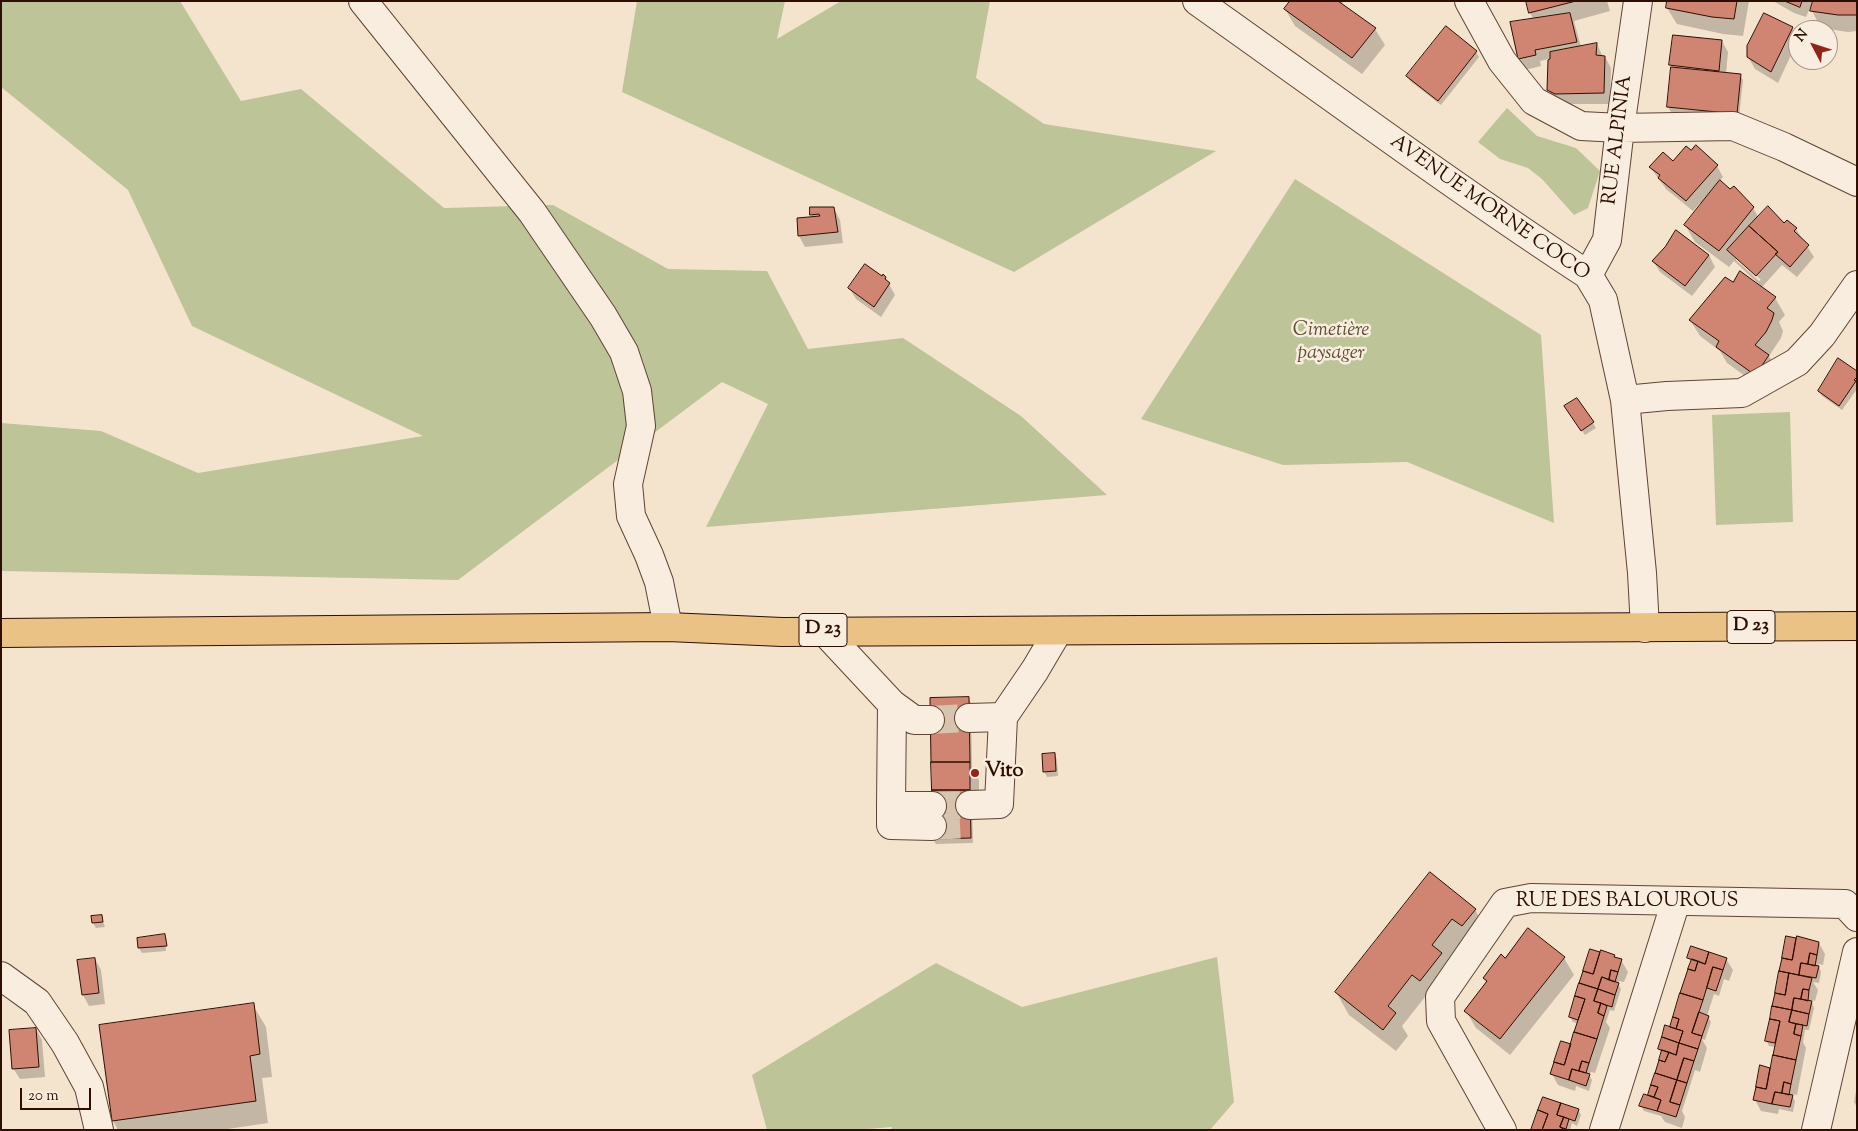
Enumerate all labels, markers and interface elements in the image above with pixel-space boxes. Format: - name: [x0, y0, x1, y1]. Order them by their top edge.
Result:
- north arrow: [1788, 20, 1838, 70]
- text: N: [1791, 25, 1814, 47]
- street label: RUE ALPINIA: [1599, 74, 1639, 206]
- street label: AVENUE MORNE COCO: [1384, 131, 1594, 287]
- park label: Cimetière paysager: [1293, 320, 1369, 367]
- road number: D 23: [1727, 610, 1775, 644]
- road number: D 23: [799, 614, 847, 646]
- place label: Vito: [985, 761, 1023, 785]
- marker: Vito: [969, 767, 981, 779]
- street label: RUE DES BALOUROUS: [1516, 891, 1738, 915]
- scale bar: [22, 1078, 94, 1110]
- text: 20 m: [28, 1086, 59, 1107]

